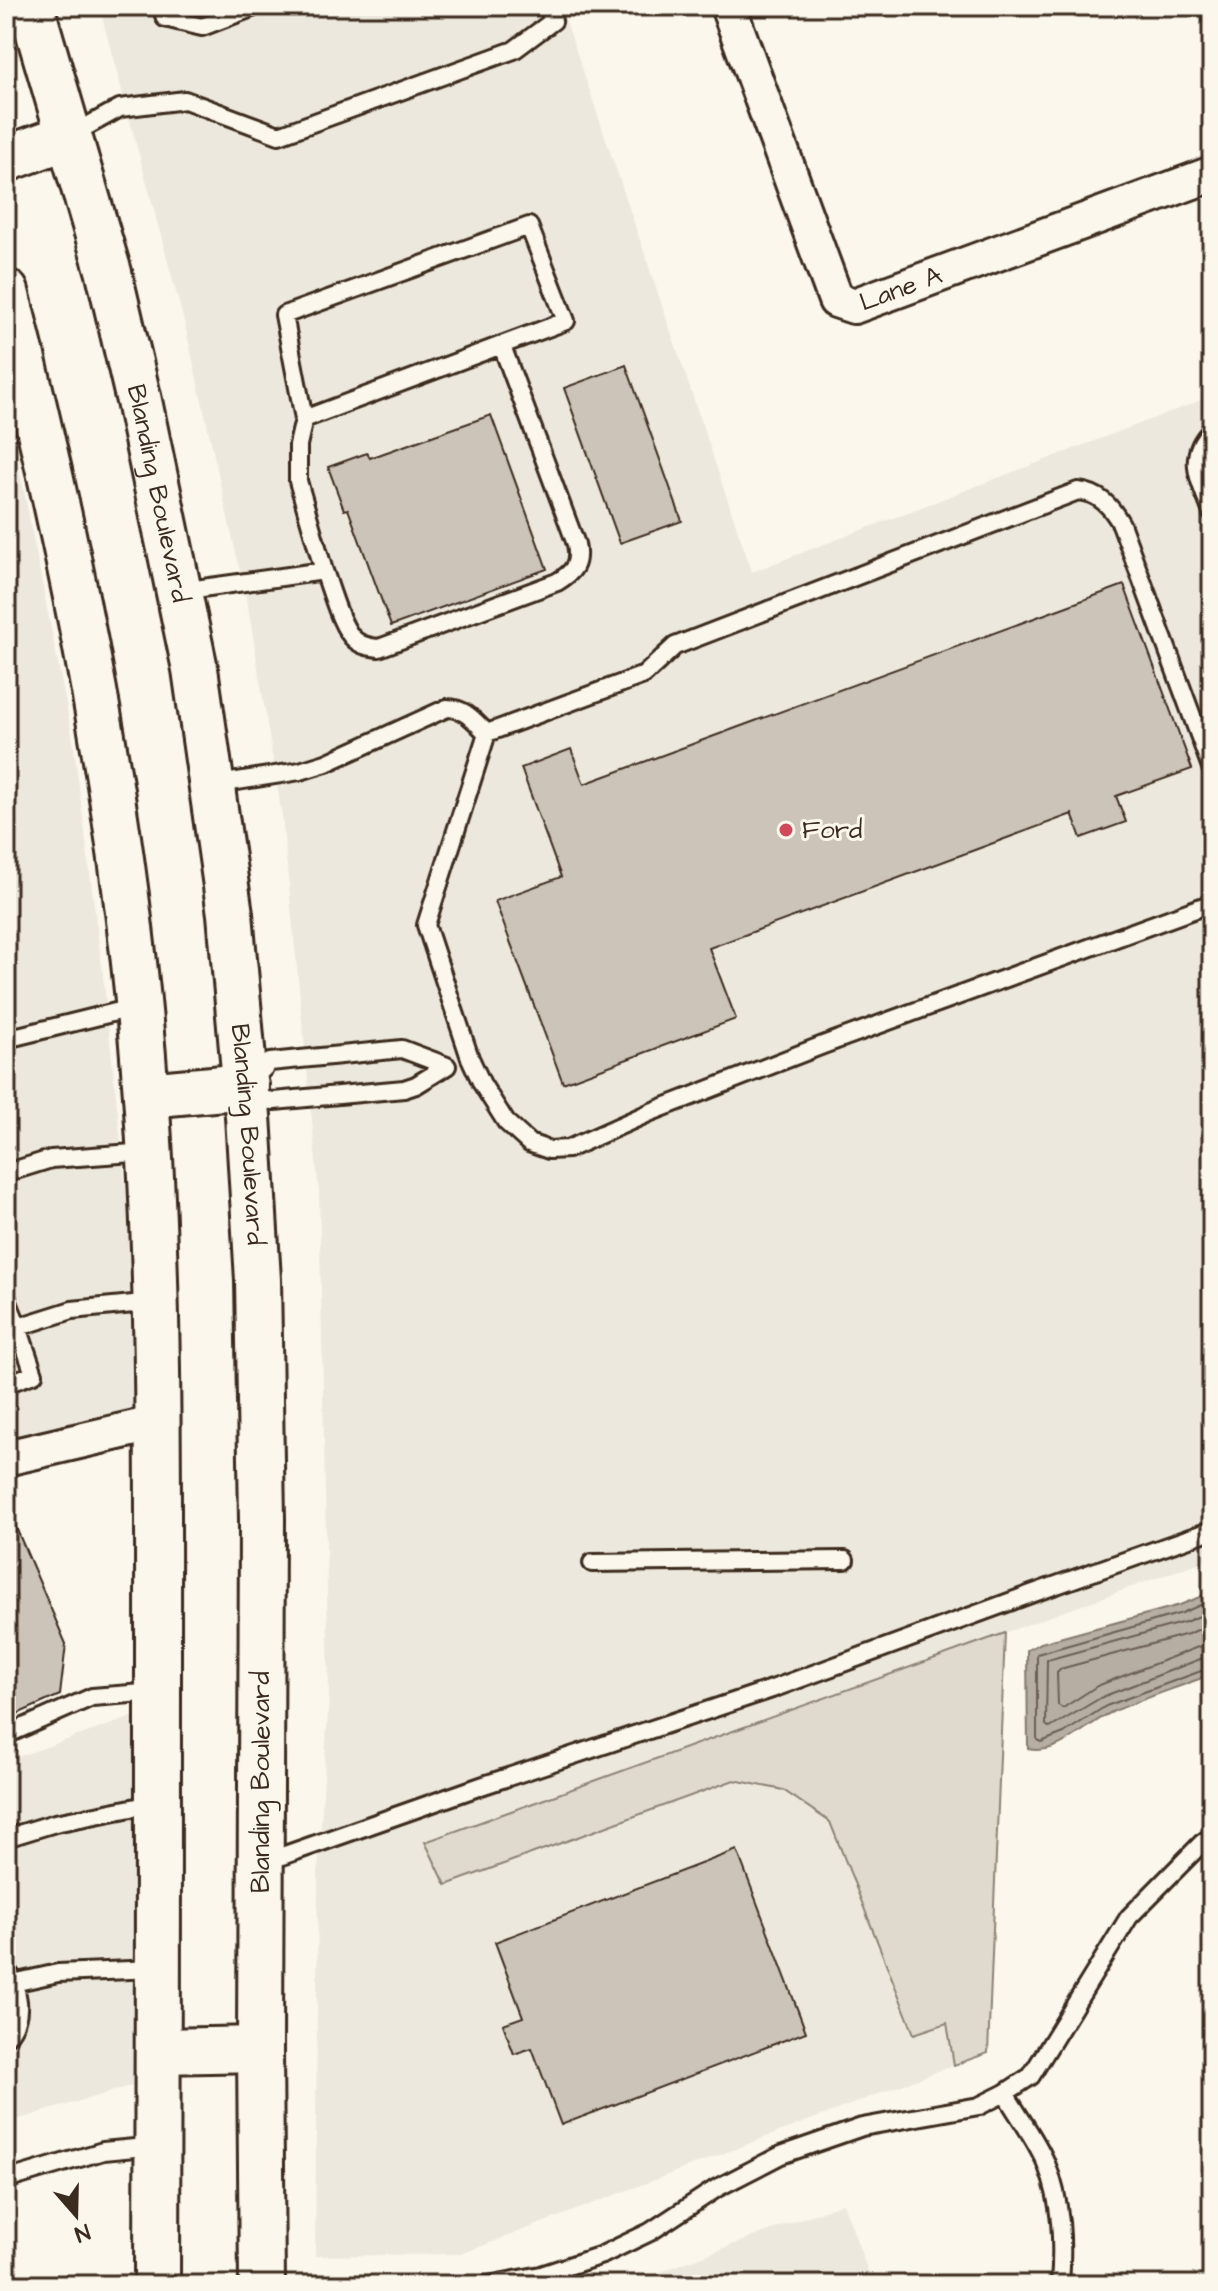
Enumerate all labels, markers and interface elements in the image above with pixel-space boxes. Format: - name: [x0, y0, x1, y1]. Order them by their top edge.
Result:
- street label: Lane A: [854, 257, 947, 320]
- street label: Blanding Boulevard: [118, 381, 199, 606]
- place label: Ford: [802, 812, 862, 848]
- marker: Ford: [777, 821, 795, 839]
- street label: Blanding Boulevard: [222, 1022, 274, 1246]
- street label: Blanding Boulevard: [243, 1671, 281, 1893]
- north arrow: [36, 2175, 116, 2255]
- text: N: [70, 2215, 94, 2249]

